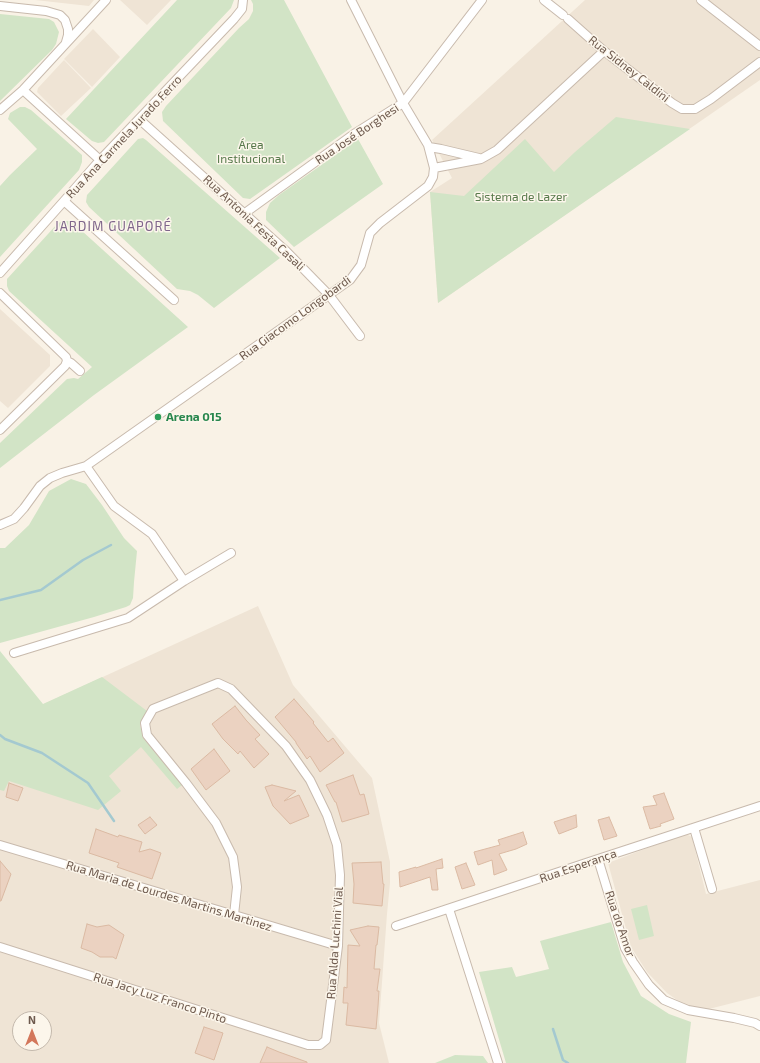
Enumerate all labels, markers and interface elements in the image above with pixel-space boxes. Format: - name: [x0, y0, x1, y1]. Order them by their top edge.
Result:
- street label: Rua Sidney Caldini: [585, 33, 673, 105]
- street label: Rua Ana Carmela Jurado Ferro: [63, 73, 185, 201]
- street label: Rua José Borghesi: [312, 101, 402, 167]
- park label: Área Institucional: [217, 138, 285, 166]
- street label: Rua Antonia Festa Casali: [200, 172, 308, 274]
- park label: Sistema de Lazer: [475, 190, 567, 204]
- district label: JARDIM GUAPORÉ: [54, 219, 172, 235]
- street label: Rua Giacomo Longobardi: [236, 273, 354, 363]
- place label: Arena 015: [166, 410, 222, 424]
- marker: Arena 015: [153, 412, 163, 422]
- street label: Rua Esperança: [538, 846, 618, 886]
- street label: Rua Maria de Lourdes Martins Martinez: [64, 858, 274, 934]
- street label: Rua Alda Luchini Vial: [324, 886, 346, 1000]
- street label: Rua do Amor: [602, 889, 638, 959]
- street label: Rua Jacy Luz Franco Pinto: [92, 970, 228, 1026]
- north arrow: [12, 1011, 52, 1051]
- text: N: [28, 1013, 36, 1026]

